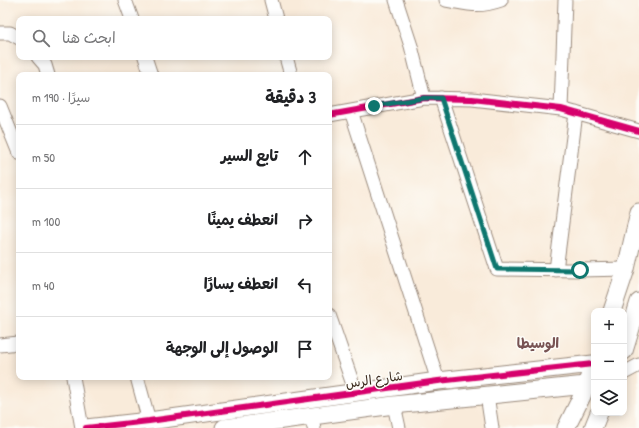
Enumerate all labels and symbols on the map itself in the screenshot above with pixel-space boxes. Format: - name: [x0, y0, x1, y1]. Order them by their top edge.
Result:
- route end: [365, 97, 383, 115]
- route start: [571, 261, 589, 279]
- district label: الوسيطا: [517, 333, 560, 353]
- street label: شارع الرس: [344, 366, 404, 393]

